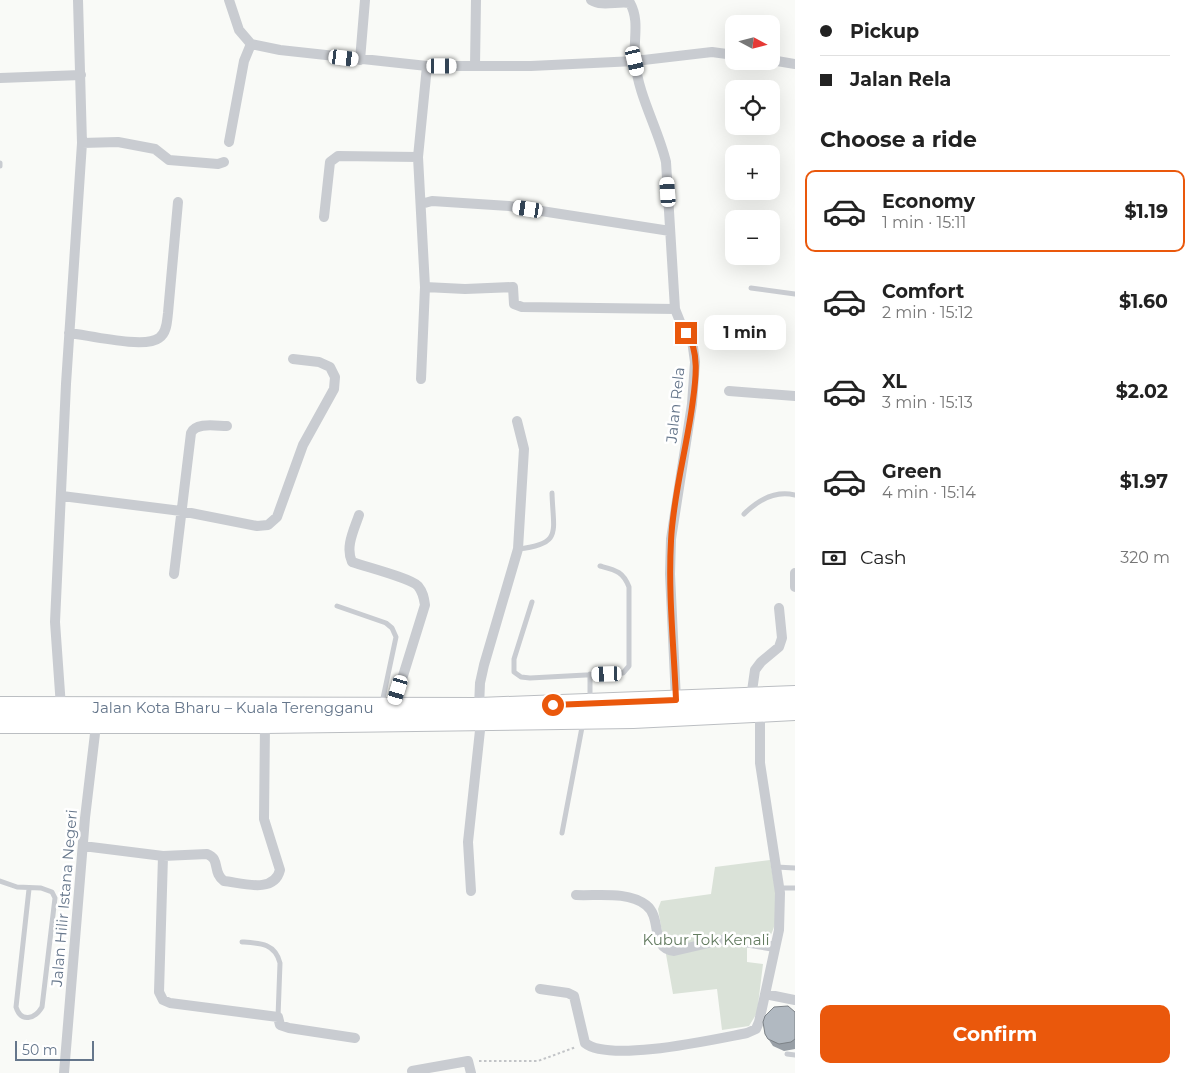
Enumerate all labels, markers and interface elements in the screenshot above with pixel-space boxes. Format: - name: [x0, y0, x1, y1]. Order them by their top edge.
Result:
- north arrow: [725, 15, 780, 70]
- map controls: [725, 15, 780, 265]
- text: Pickup: [850, 20, 919, 43]
- car: [624, 45, 645, 77]
- car: [328, 49, 359, 67]
- car: [427, 59, 457, 74]
- text: Jalan Rela: [850, 68, 951, 91]
- button: locate: [725, 80, 780, 135]
- text: Choose a ride: [820, 126, 977, 153]
- button: +: [725, 145, 780, 200]
- car: [659, 177, 676, 207]
- icon: car: [822, 189, 867, 234]
- text: Economy: [882, 190, 975, 213]
- car: [512, 199, 543, 219]
- text: $1.19: [1124, 200, 1168, 223]
- button: −: [725, 210, 780, 265]
- text: 1 min · 15:11: [882, 213, 966, 232]
- icon: car: [822, 279, 867, 324]
- text: Comfort: [882, 280, 964, 303]
- text: $1.60: [1119, 290, 1168, 313]
- text: 2 min · 15:12: [882, 303, 973, 322]
- callout: 1 min: [704, 316, 786, 350]
- route end: [675, 322, 697, 344]
- text: 1 min: [723, 323, 767, 342]
- street label: Jalan Rela: [661, 366, 688, 445]
- icon: car: [822, 369, 867, 414]
- text: XL: [882, 370, 907, 393]
- text: $2.02: [1116, 380, 1168, 403]
- text: 3 min · 15:13: [882, 393, 973, 412]
- icon: car: [822, 459, 867, 504]
- text: Green: [882, 460, 942, 483]
- text: $1.97: [1120, 470, 1168, 493]
- text: 4 min · 15:14: [882, 483, 976, 502]
- icon: cash: [820, 544, 848, 572]
- text: Cash: [860, 546, 907, 569]
- text: 320 m: [1120, 548, 1170, 567]
- car: [591, 666, 622, 682]
- car: [386, 673, 409, 707]
- route start: [542, 694, 564, 716]
- street label: Jalan Kota Bharu – Kuala Terengganu: [92, 698, 373, 717]
- street label: Jalan Hilir Istana Negeri: [47, 809, 81, 988]
- park label: Kubur Tok Kenali: [642, 930, 770, 949]
- button: Confirm: [820, 1005, 1170, 1063]
- scale bar: [15, 1038, 94, 1061]
- text: 50 m: [22, 1041, 58, 1059]

